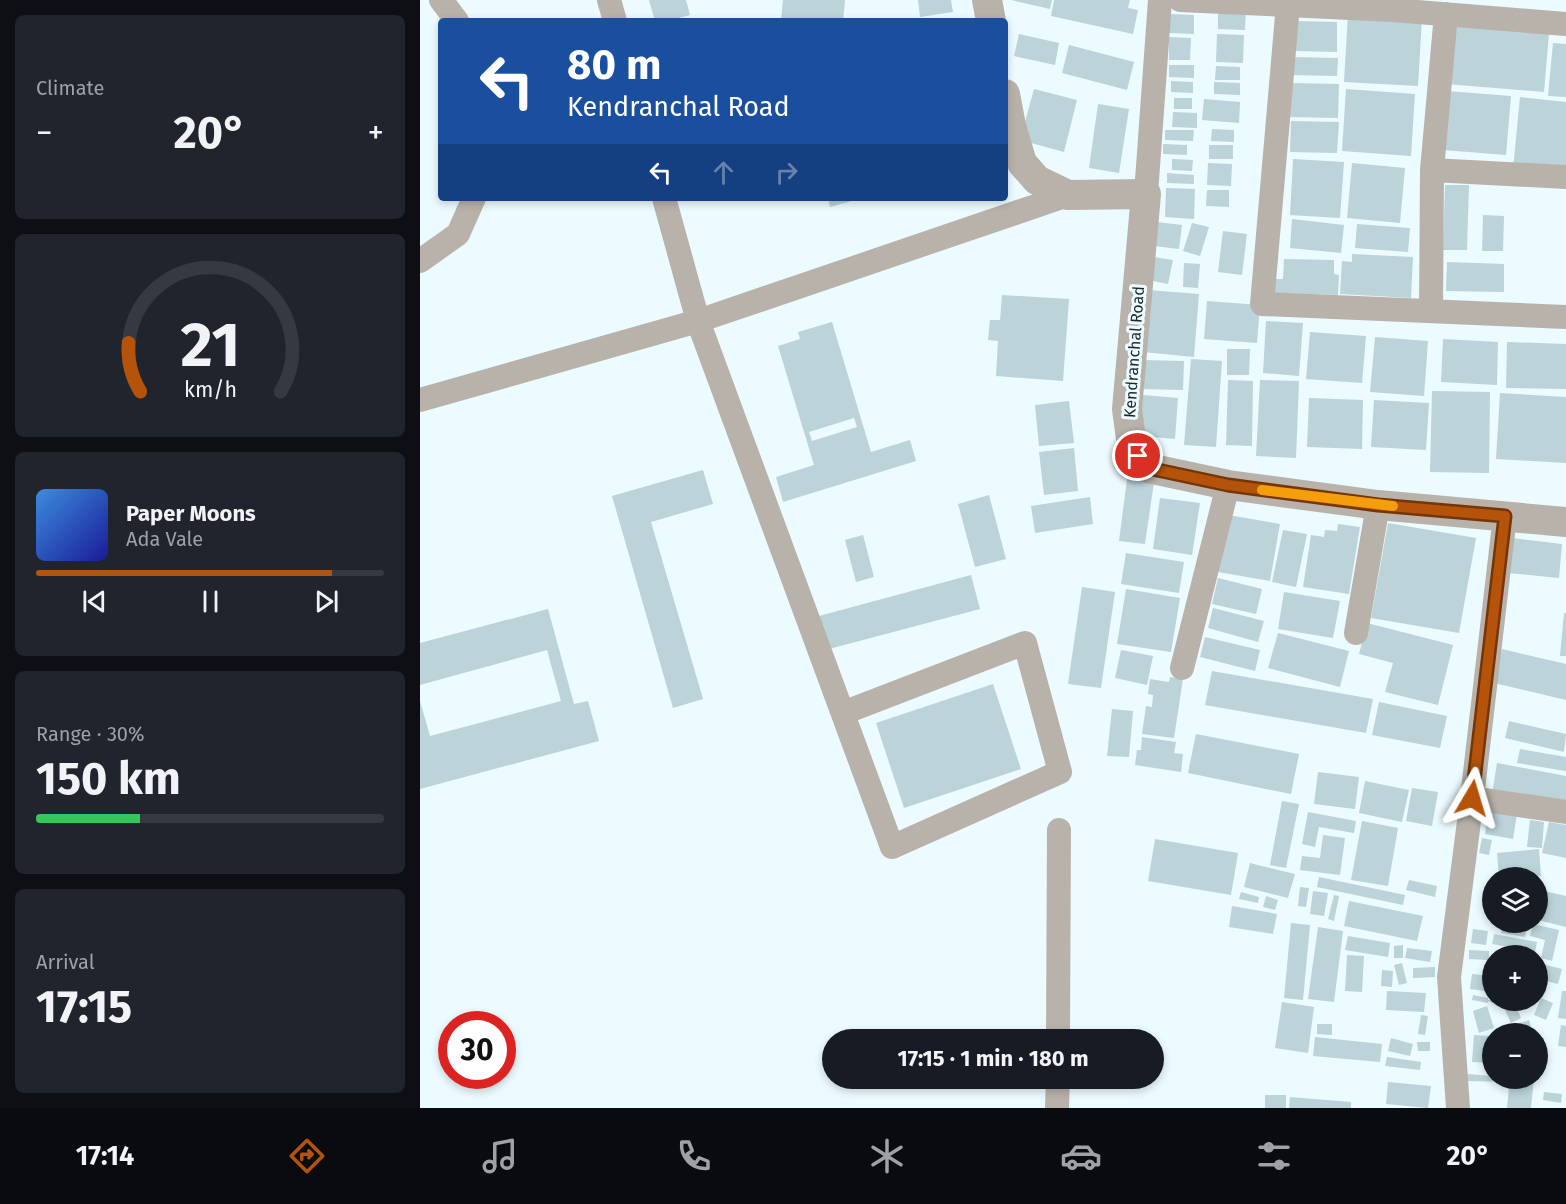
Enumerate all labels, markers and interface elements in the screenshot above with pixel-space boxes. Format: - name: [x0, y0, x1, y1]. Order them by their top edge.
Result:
- text: 80 m: [567, 40, 661, 90]
- icon: left: [468, 42, 546, 120]
- text: Climate: [36, 76, 104, 100]
- text: Kendranchal Road: [567, 91, 790, 123]
- text: 20°: [173, 106, 247, 160]
- text: −: [36, 113, 53, 153]
- text: +: [368, 113, 384, 153]
- icon: left: [644, 156, 677, 189]
- icon: ahead: [707, 156, 740, 189]
- icon: right: [770, 156, 803, 189]
- street label: Kendranchal Road: [1120, 286, 1148, 418]
- text: 21: [180, 309, 240, 384]
- text: km/h: [183, 378, 237, 404]
- pin: [1112, 430, 1163, 481]
- icon: arrive: [1121, 439, 1154, 472]
- text: Paper Moons: [126, 500, 256, 527]
- text: Ada Vale: [126, 527, 203, 551]
- icon: previous: [78, 585, 111, 618]
- icon: pause: [194, 585, 227, 618]
- icon: next: [310, 585, 343, 618]
- text: Range · 30%: [36, 722, 145, 746]
- text: 150 km: [36, 752, 181, 806]
- position arrow: [1440, 766, 1504, 830]
- map controls: [1482, 867, 1548, 1089]
- button: layers: [1482, 867, 1548, 933]
- button: +: [1482, 945, 1548, 1011]
- text: Arrival: [36, 950, 95, 974]
- text: 17:15: [36, 980, 132, 1034]
- speed limit sign: 30: [438, 1011, 516, 1089]
- button: −: [1482, 1023, 1548, 1089]
- text: 17:15 · 1 min · 180 m: [897, 1045, 1089, 1072]
- icon: directions: [286, 1135, 328, 1177]
- icon: music: [479, 1135, 521, 1177]
- icon: phone: [673, 1135, 715, 1177]
- icon: climate: [866, 1135, 908, 1177]
- icon: car: [1060, 1135, 1102, 1177]
- icon: filters: [1253, 1135, 1295, 1177]
- text: 17:14: [76, 1140, 134, 1172]
- text: 20°: [1446, 1140, 1490, 1172]

